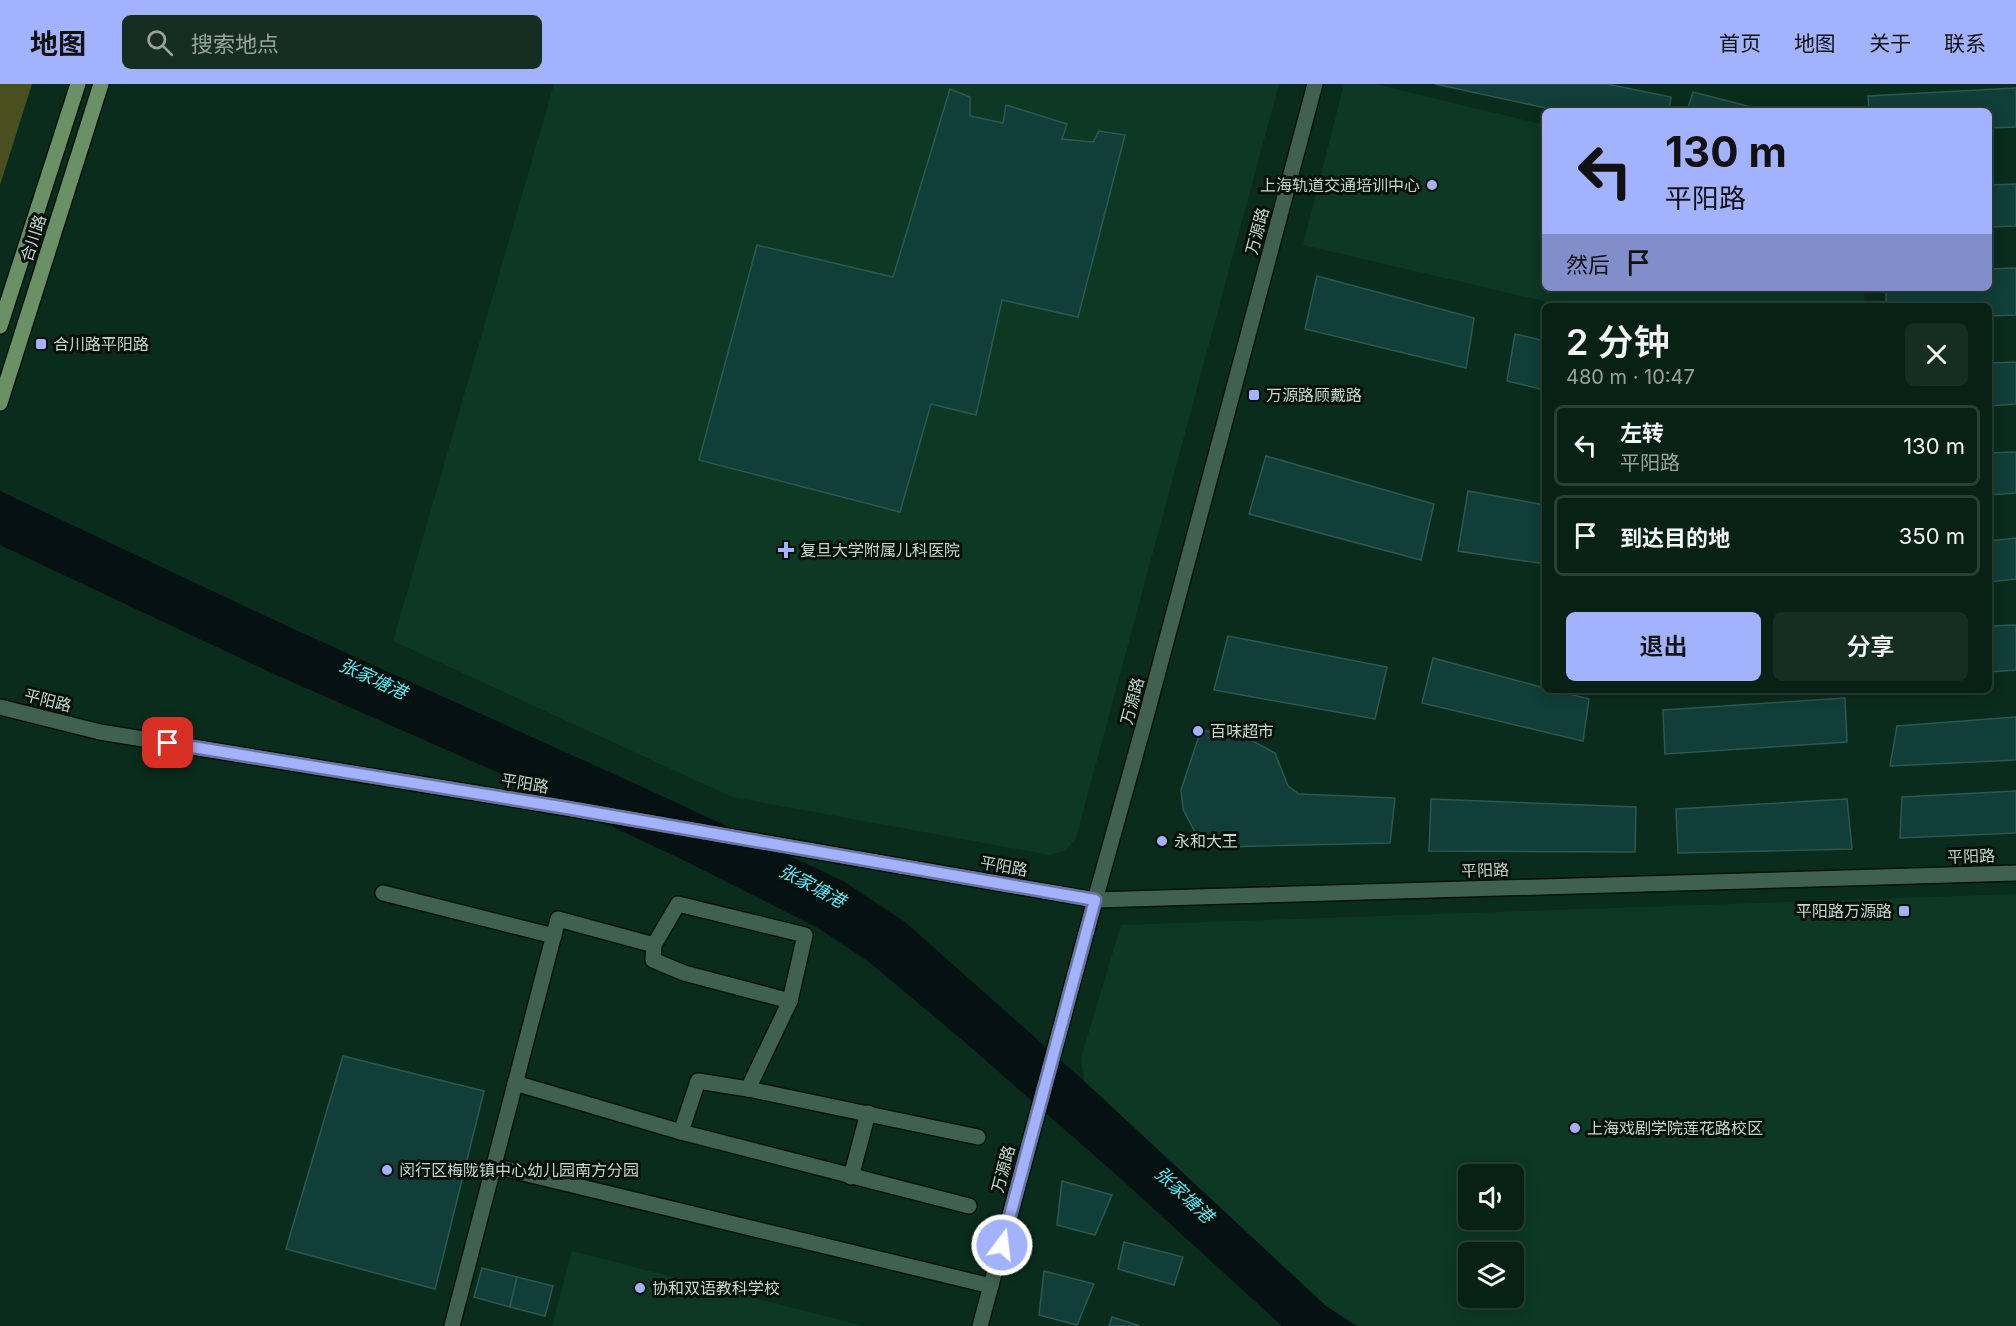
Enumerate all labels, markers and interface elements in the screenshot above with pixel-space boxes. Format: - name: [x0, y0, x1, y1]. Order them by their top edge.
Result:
- search box: [122, 15, 542, 69]
- icon: search: [143, 26, 176, 59]
- text: 地图: [30, 27, 86, 61]
- text: 搜索地点: [191, 31, 279, 57]
- text: 首页: [1719, 31, 1761, 56]
- text: 地图: [1794, 31, 1836, 56]
- text: 关于: [1869, 31, 1911, 56]
- text: 联系: [1944, 31, 1986, 56]
- text: 130 m: [1665, 126, 1787, 177]
- icon: left: [1566, 132, 1644, 210]
- place label: 上海轨道交通培训中心: [1260, 175, 1420, 195]
- marker: 上海轨道交通培训中心: [1425, 178, 1439, 192]
- text: 平阳路: [1665, 182, 1746, 215]
- street label: 万源路: [1241, 205, 1273, 257]
- street label: 合川路: [16, 212, 50, 264]
- icon: arrive: [1622, 246, 1655, 279]
- text: 然后: [1566, 252, 1610, 278]
- text: 2 分钟: [1566, 320, 1670, 364]
- button: close: [1905, 323, 1968, 386]
- place label: 合川路平阳路: [53, 334, 149, 354]
- marker: 合川路平阳路: [34, 337, 48, 351]
- text: 480 m · 10:47: [1566, 365, 1695, 389]
- place label: 万源路顾戴路: [1266, 385, 1362, 405]
- marker: 万源路顾戴路: [1247, 388, 1261, 402]
- text: 左转: [1620, 420, 1664, 446]
- icon: left: [1569, 429, 1602, 462]
- text: 130 m: [1903, 433, 1965, 459]
- text: 平阳路: [1620, 451, 1680, 475]
- icon: arrive: [1569, 519, 1602, 552]
- text: 350 m: [1899, 523, 1965, 549]
- text: 到达目的地: [1620, 525, 1730, 551]
- place label: 复旦大学附属儿科医院: [800, 540, 960, 560]
- marker: 复旦大学附属儿科医院: [777, 541, 795, 559]
- button: 退出: [1566, 612, 1761, 681]
- button: 分享: [1773, 612, 1968, 681]
- water label: 张家塘港: [336, 654, 413, 705]
- street label: 万源路: [1116, 675, 1148, 727]
- street label: 平阳路: [22, 684, 74, 716]
- pin: [142, 717, 193, 768]
- place label: 百味超市: [1210, 721, 1274, 741]
- marker: 百味超市: [1191, 724, 1205, 738]
- icon: arrive: [151, 726, 184, 759]
- street label: 平阳路: [500, 769, 550, 797]
- place label: 永和大王: [1174, 831, 1238, 851]
- marker: 永和大王: [1155, 834, 1169, 848]
- street label: 平阳路: [1947, 845, 1995, 867]
- street label: 平阳路: [979, 852, 1029, 880]
- water label: 张家塘港: [776, 859, 852, 913]
- street label: 平阳路: [1461, 859, 1509, 881]
- place label: 平阳路万源路: [1796, 901, 1892, 921]
- marker: 平阳路万源路: [1897, 904, 1911, 918]
- place label: 上海戏剧学院莲花路校区: [1587, 1118, 1763, 1138]
- marker: 上海戏剧学院莲花路校区: [1568, 1121, 1582, 1135]
- street label: 万源路: [987, 1143, 1019, 1195]
- place label: 闵行区梅陇镇中心幼儿园南方分园: [399, 1160, 639, 1180]
- water label: 张家塘港: [1151, 1162, 1220, 1229]
- marker: 闵行区梅陇镇中心幼儿园南方分园: [380, 1163, 394, 1177]
- map controls: [1458, 1164, 1524, 1308]
- button: sound: [1458, 1164, 1524, 1230]
- position arrow: [970, 1213, 1034, 1277]
- button: layers: [1458, 1242, 1524, 1308]
- place label: 协和双语教科学校: [652, 1278, 780, 1298]
- marker: 协和双语教科学校: [633, 1281, 647, 1295]

